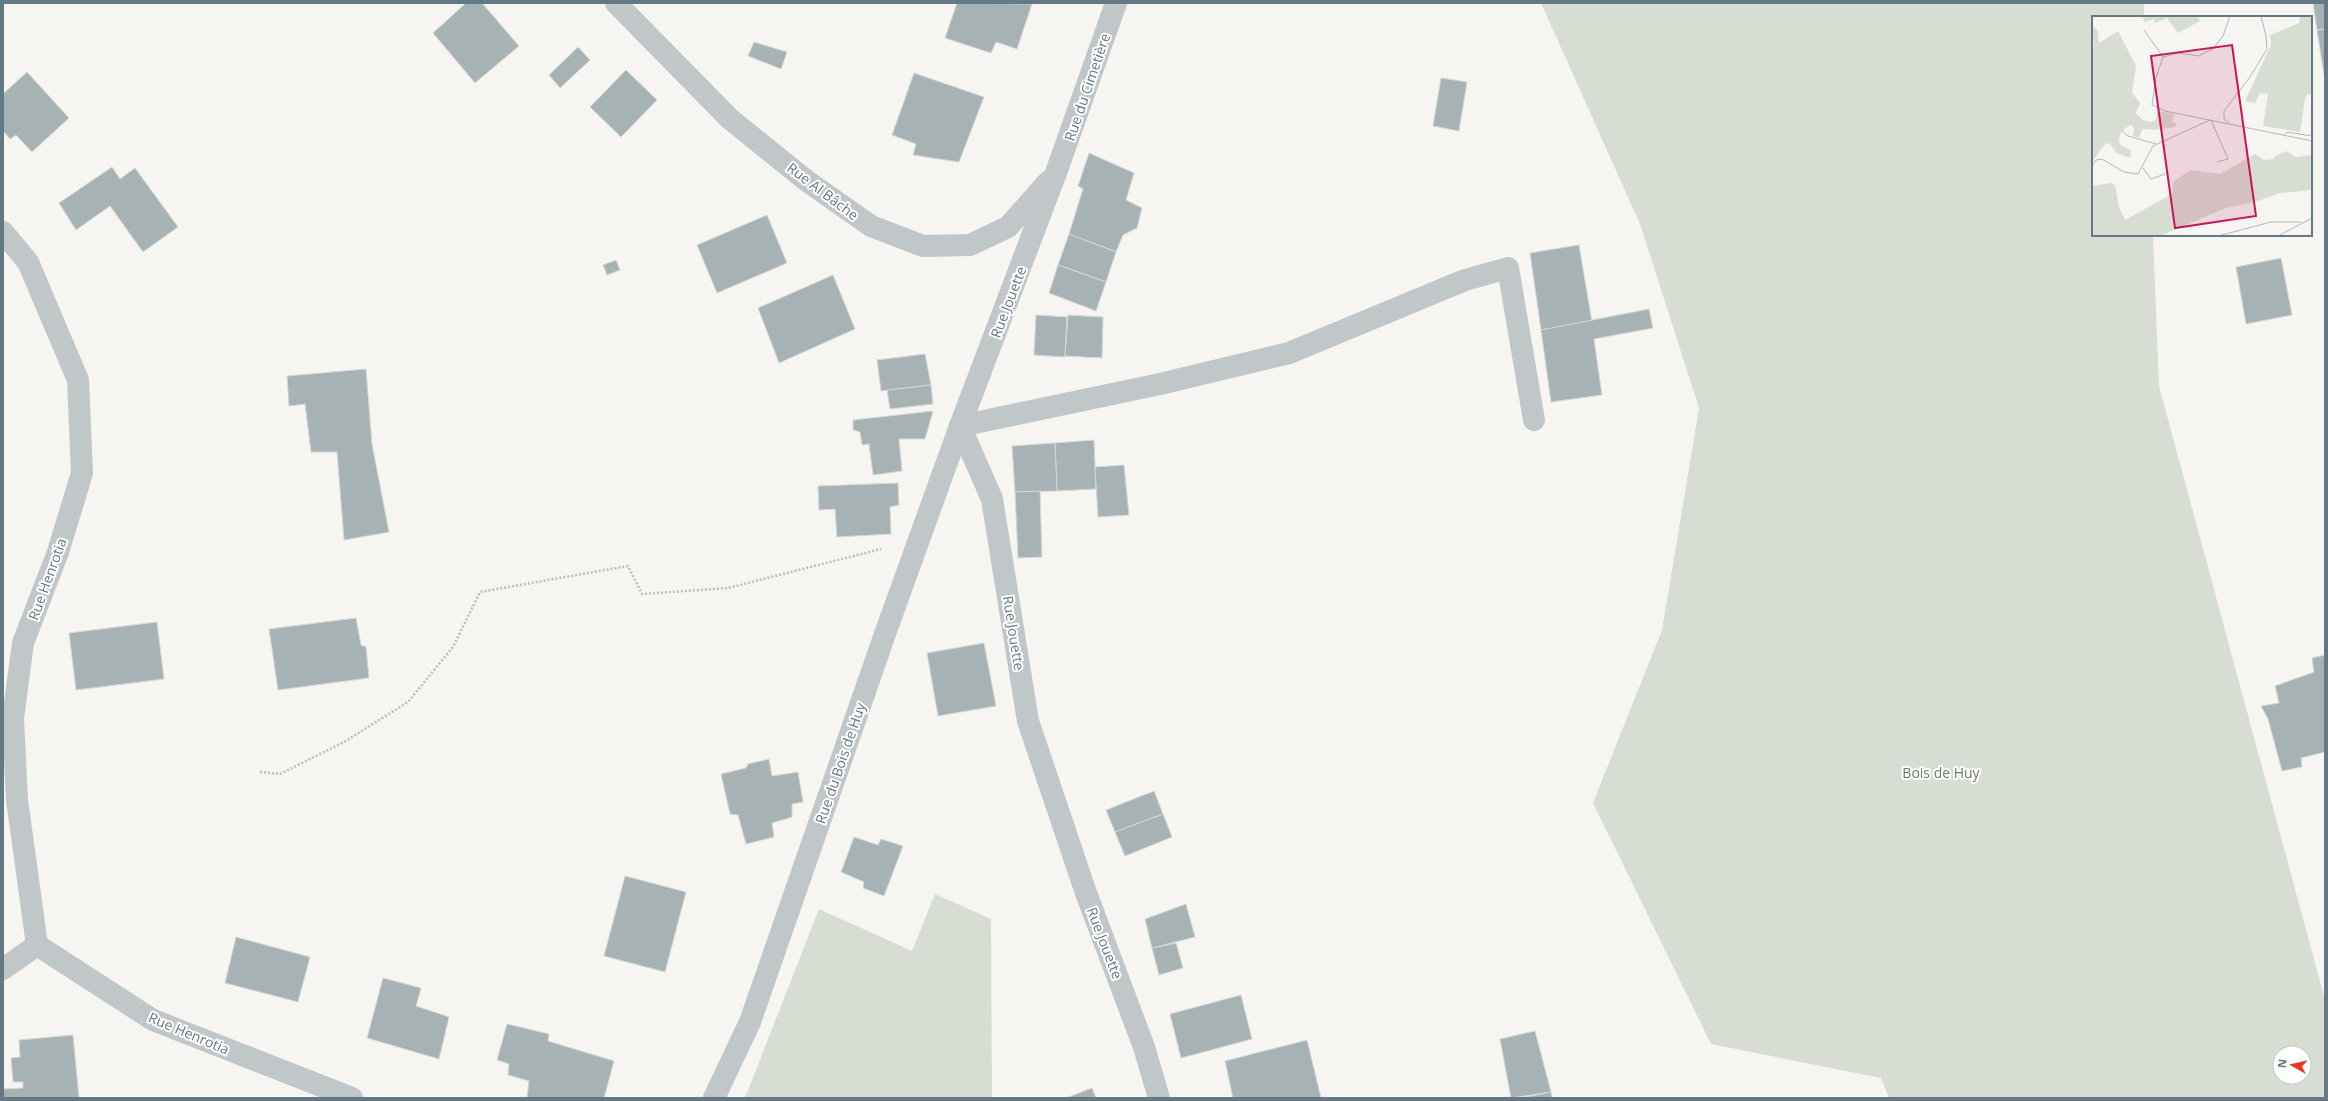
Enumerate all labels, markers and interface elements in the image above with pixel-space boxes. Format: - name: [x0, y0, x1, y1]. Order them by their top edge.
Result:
- inset map: [2092, 16, 2312, 236]
- street label: Rue du Cimetière: [1060, 31, 1114, 143]
- street label: Rue Al Bâche: [783, 158, 863, 224]
- street label: Rue Jouette: [986, 263, 1030, 341]
- street label: Rue Henrotia: [23, 535, 71, 623]
- street label: Rue Jouette: [999, 594, 1029, 672]
- street label: Rue du Bois de Huy: [810, 699, 870, 826]
- park label: Bois de Huy: [1902, 763, 1981, 782]
- street label: Rue Jouette: [1083, 904, 1127, 982]
- street label: Rue Henrotia: [146, 1007, 232, 1059]
- north arrow: [2272, 1045, 2312, 1085]
- text: N: [2274, 1058, 2290, 1069]

